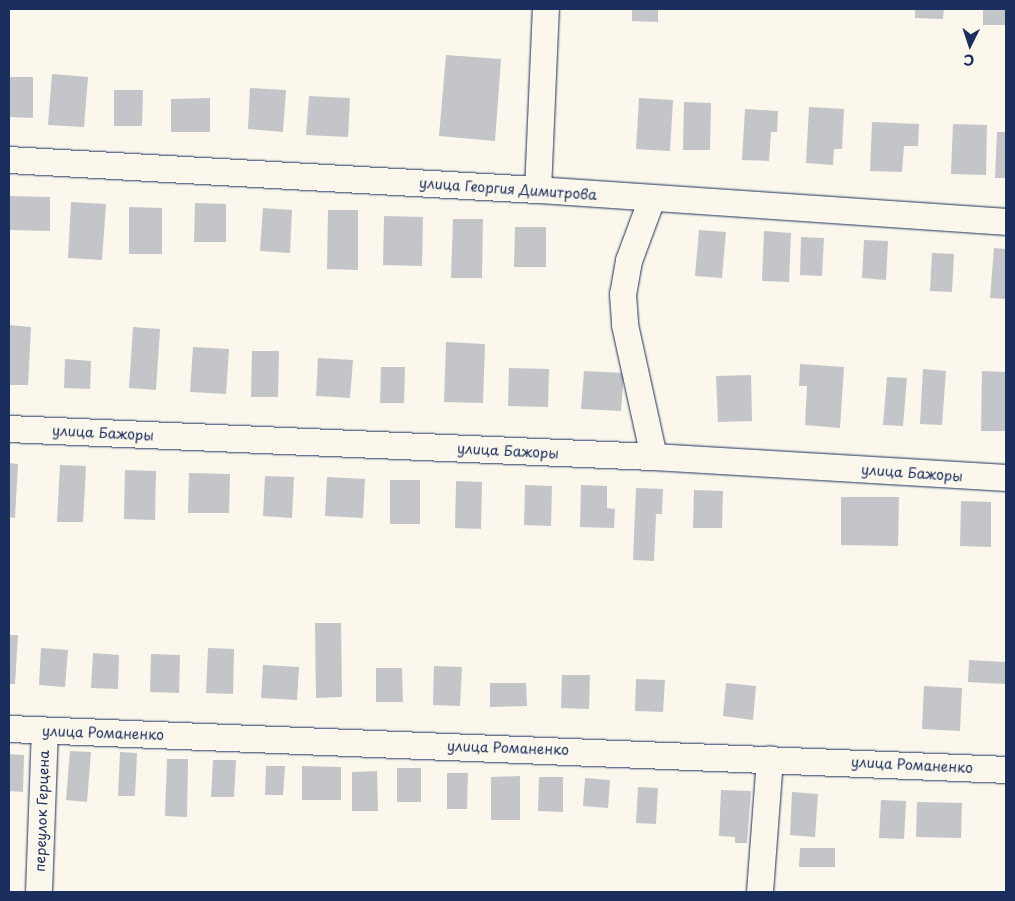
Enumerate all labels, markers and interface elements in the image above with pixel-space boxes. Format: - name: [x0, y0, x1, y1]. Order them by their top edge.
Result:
- north arrow: [945, 20, 995, 70]
- text: С: [963, 50, 975, 71]
- street label: улица Георгия Димитрова: [418, 174, 598, 204]
- street label: улица Бажоры: [52, 422, 154, 444]
- street label: улица Бажоры: [457, 440, 559, 462]
- street label: улица Бажоры: [861, 461, 963, 485]
- street label: улица Романенко: [41, 722, 165, 744]
- street label: улица Романенко: [446, 737, 570, 759]
- street label: переулок Герцена: [31, 750, 53, 872]
- street label: улица Романенко: [850, 753, 974, 777]

